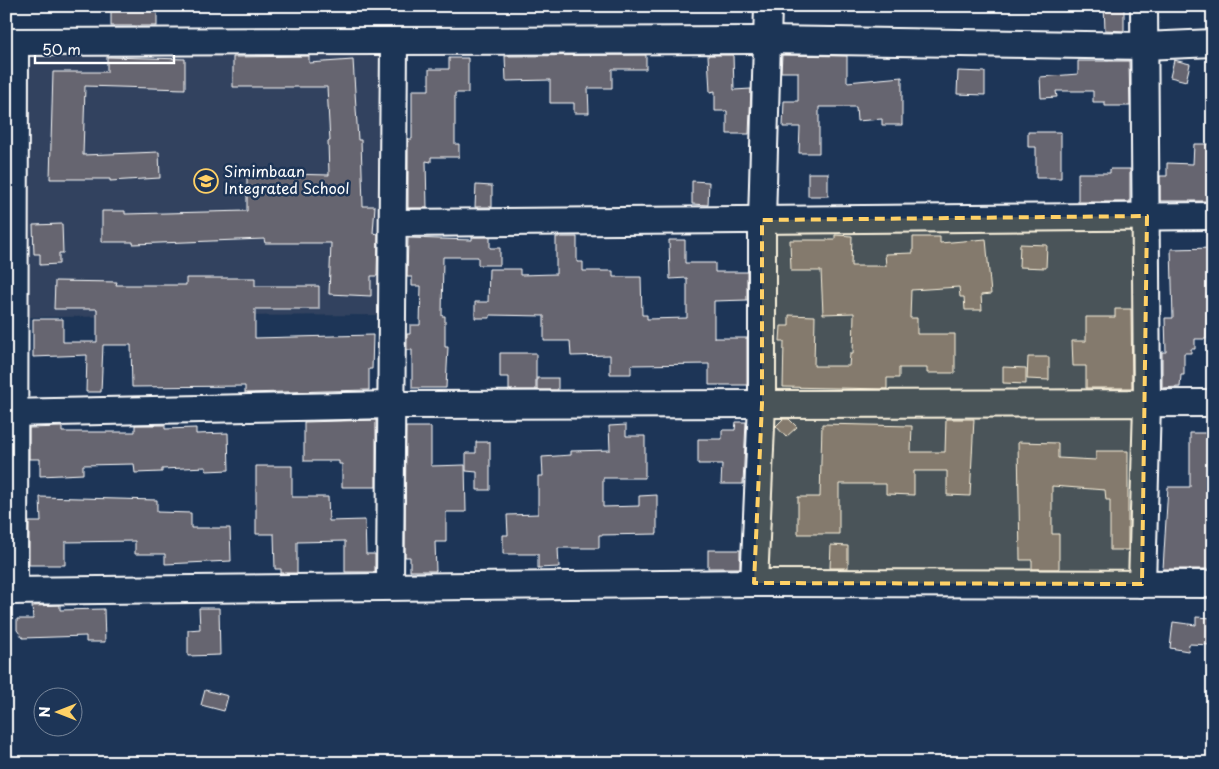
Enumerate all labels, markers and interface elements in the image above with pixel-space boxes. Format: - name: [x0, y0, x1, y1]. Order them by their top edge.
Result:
- scale bar: [35, 32, 174, 64]
- text: 50 m: [42, 37, 81, 60]
- place label: Simimbaan Integrated School: [224, 159, 350, 199]
- school or university icon: Simimbaan Integrated School: [193, 168, 219, 194]
- north arrow: [32, 686, 82, 736]
- text: N: [34, 706, 55, 718]

